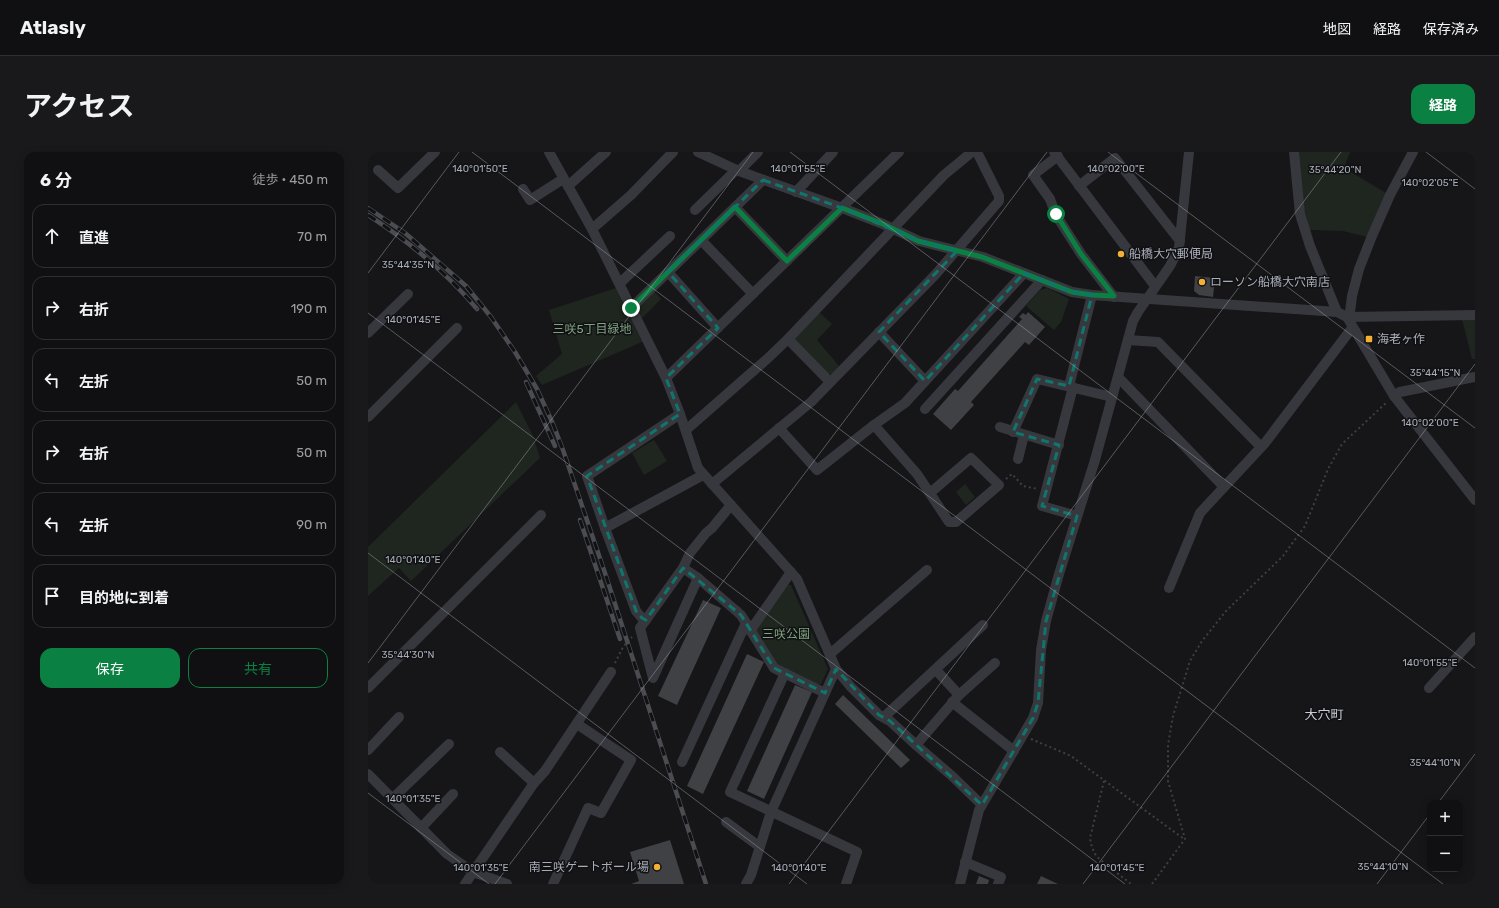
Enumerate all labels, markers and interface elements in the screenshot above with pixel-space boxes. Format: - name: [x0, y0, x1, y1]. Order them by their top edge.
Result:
- text: Atlasly: [20, 16, 86, 39]
- text: 地図: [1323, 21, 1351, 38]
- text: 経路: [1373, 21, 1401, 38]
- text: 保存済み: [1423, 21, 1479, 38]
- button: 経路: [1411, 84, 1475, 124]
- text: アクセス: [24, 90, 135, 123]
- text: 140°01'50"E: [452, 163, 508, 175]
- text: 140°01'55"E: [770, 163, 826, 175]
- text: 140°02'00"E: [1087, 163, 1145, 175]
- text: 35°44'20"N: [1309, 164, 1361, 176]
- text: 6 分: [40, 170, 72, 190]
- text: 徒歩 · 450 m: [253, 172, 328, 187]
- text: 140°02'05"E: [1401, 177, 1459, 189]
- route start: [1047, 205, 1065, 223]
- icon: ahead: [41, 225, 63, 247]
- text: 直進: [79, 229, 109, 247]
- text: 70 m: [297, 229, 327, 244]
- place label: 船橋大穴郵便局: [1129, 247, 1213, 261]
- marker: 船橋大穴郵便局: [1116, 249, 1126, 259]
- text: 35°44'35"N: [382, 259, 434, 271]
- place label: ローソン船橋大穴南店: [1210, 275, 1330, 289]
- marker: ローソン船橋大穴南店: [1197, 277, 1207, 287]
- icon: right: [41, 297, 63, 319]
- route end: [622, 299, 640, 317]
- text: 右折: [79, 301, 109, 319]
- text: 190 m: [291, 301, 327, 316]
- text: 140°01'45"E: [386, 314, 440, 326]
- park label: 三咲5丁目緑地: [552, 322, 632, 336]
- place label: 海老ヶ作: [1377, 332, 1425, 346]
- marker: 海老ヶ作: [1364, 334, 1374, 344]
- text: 35°44'15"N: [1410, 367, 1460, 379]
- icon: left: [41, 369, 63, 391]
- text: 左折: [79, 373, 109, 391]
- text: 50 m: [296, 373, 327, 388]
- text: 140°02'00"E: [1401, 417, 1459, 429]
- icon: right: [41, 441, 63, 463]
- text: 右折: [79, 445, 109, 463]
- text: 50 m: [296, 445, 327, 460]
- icon: left: [41, 513, 63, 535]
- text: 左折: [79, 517, 109, 535]
- text: 90 m: [296, 517, 327, 532]
- text: 140°01'40"E: [385, 554, 441, 566]
- icon: arrive: [41, 585, 63, 607]
- text: 目的地に到着: [79, 589, 169, 607]
- park label: 三咲公園: [762, 627, 810, 641]
- button: 保存: [40, 648, 180, 688]
- button: 共有: [188, 648, 328, 688]
- text: 35°44'30"N: [382, 649, 434, 661]
- text: 140°01'55"E: [1402, 657, 1458, 669]
- district label: 大穴町: [1304, 707, 1344, 722]
- text: 35°44'10"N: [1409, 757, 1461, 769]
- text: 140°01'35"E: [385, 793, 441, 805]
- map controls: [1427, 800, 1463, 872]
- button: +: [1427, 800, 1463, 836]
- button: −: [1427, 836, 1463, 872]
- place label: 南三咲ゲートボール場: [529, 860, 649, 874]
- text: 35°44'10"N: [1357, 861, 1409, 873]
- text: 140°01'35"E: [453, 862, 509, 874]
- marker: 南三咲ゲートボール場: [652, 862, 662, 872]
- text: 140°01'40"E: [771, 862, 827, 874]
- text: 140°01'45"E: [1090, 862, 1144, 874]

